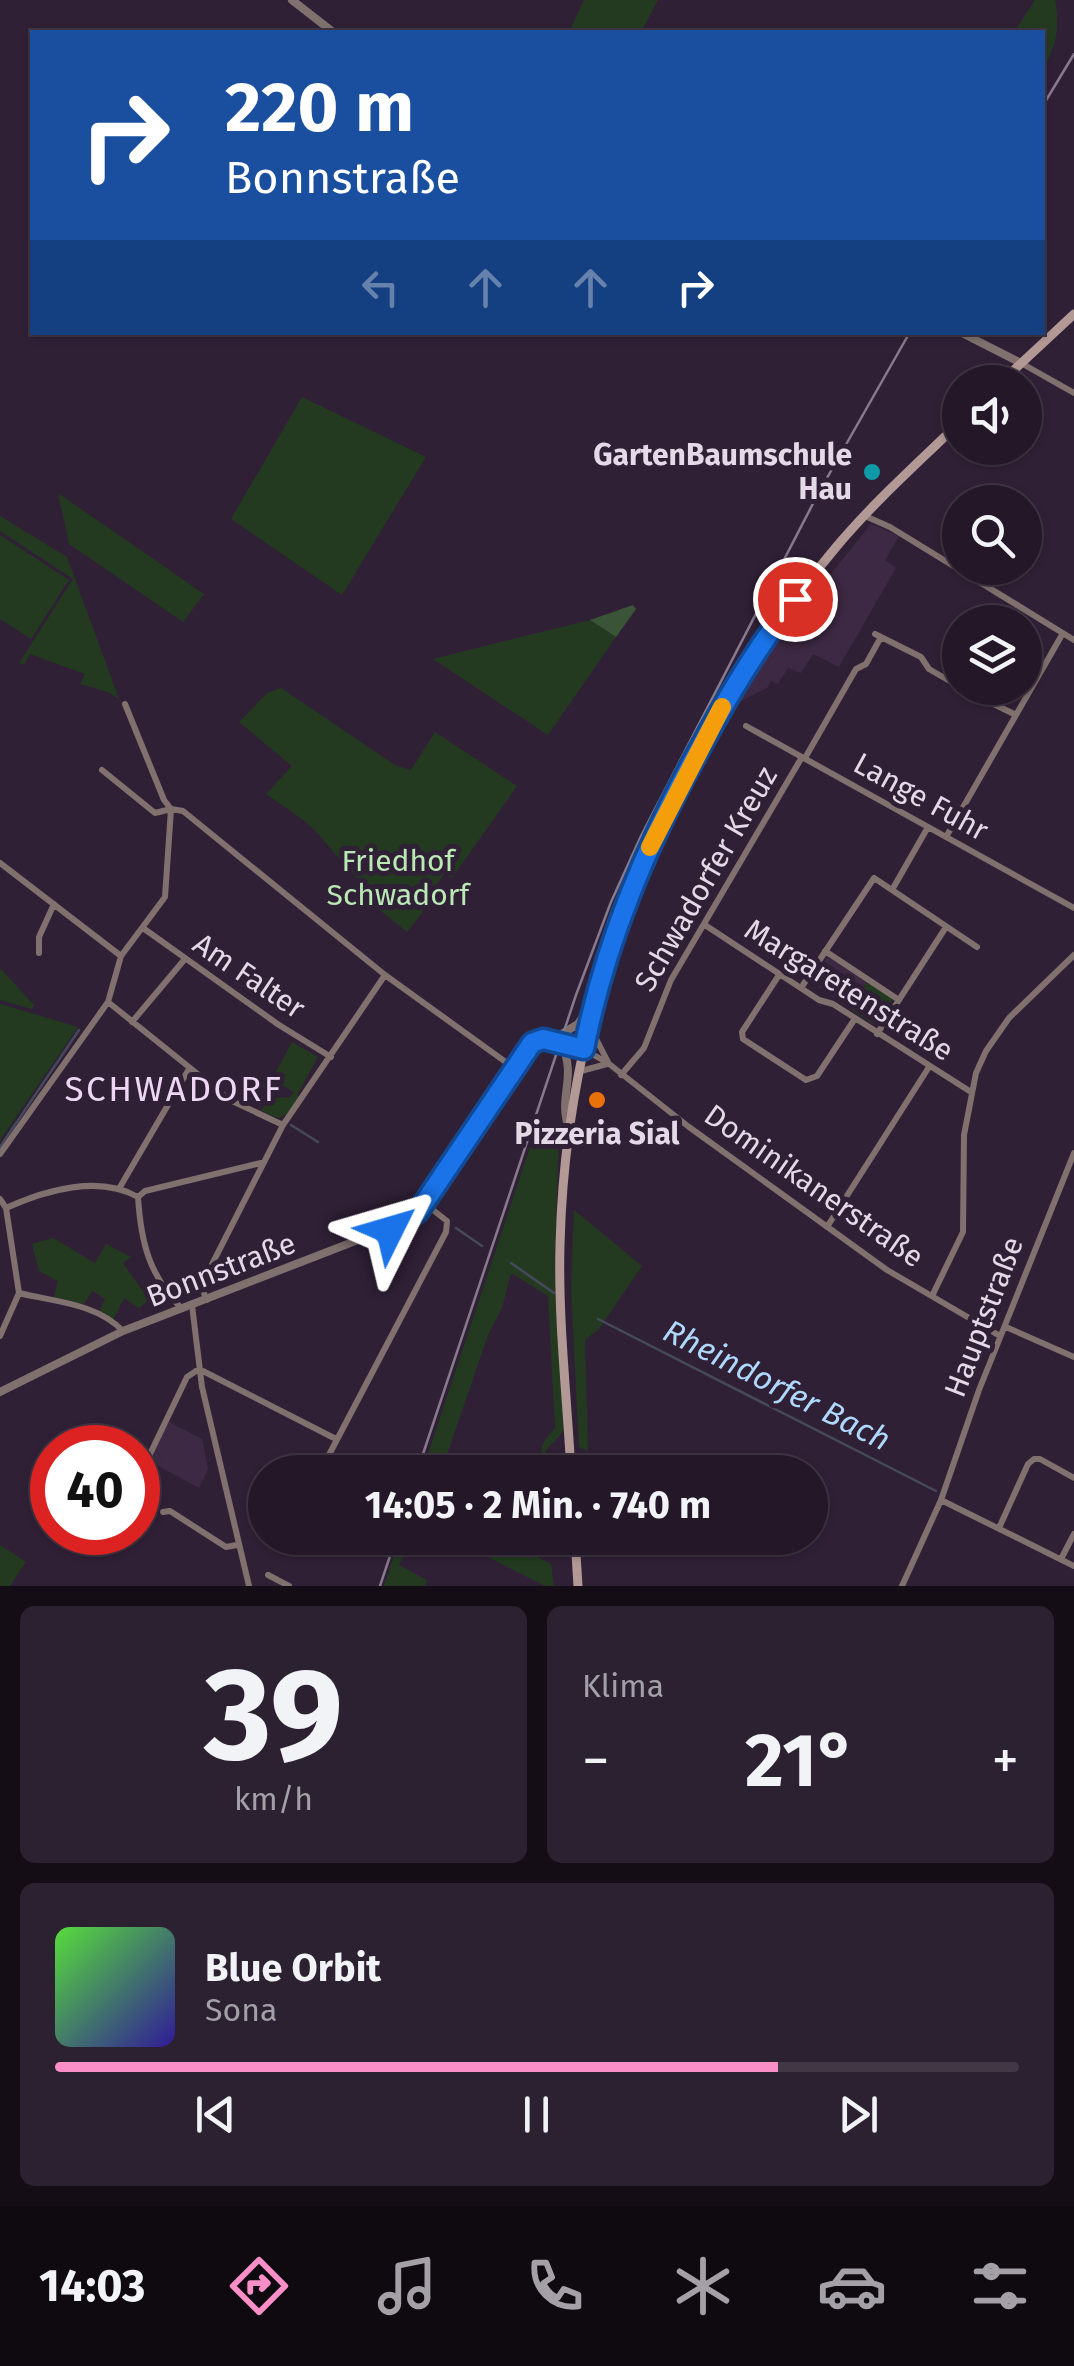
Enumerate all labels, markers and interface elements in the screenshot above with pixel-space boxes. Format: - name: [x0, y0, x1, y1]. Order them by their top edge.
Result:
- text: 220 m: [225, 66, 414, 150]
- icon: right: [60, 70, 190, 200]
- text: Bonnstraße: [225, 151, 460, 205]
- icon: left: [353, 260, 408, 315]
- icon: ahead: [458, 260, 513, 315]
- icon: ahead: [563, 260, 618, 315]
- icon: right: [668, 260, 723, 315]
- map controls: [942, 365, 1042, 705]
- button: sound: [942, 365, 1042, 465]
- place label: GartenBaumschule Hau: [593, 437, 852, 507]
- marker: GartenBaumschule Hau: [861, 461, 883, 483]
- button: search: [942, 485, 1042, 585]
- pin: [753, 557, 838, 642]
- icon: arrive: [768, 572, 823, 627]
- button: layers: [942, 605, 1042, 705]
- street label: Lange Fuhr: [847, 745, 995, 849]
- street label: Schwadorfer Kreuz: [627, 760, 785, 998]
- park label: Friedhof Schwadorf: [327, 843, 471, 913]
- street label: Margaretenstraße: [738, 911, 960, 1069]
- street label: Am Falter: [186, 926, 312, 1027]
- district label: SCHWADORF: [64, 1068, 284, 1110]
- marker: Pizzeria Sial: [586, 1089, 608, 1111]
- street label: Dominikanerstraße: [698, 1097, 930, 1275]
- place label: Pizzeria Sial: [515, 1116, 680, 1152]
- position arrow: [338, 1178, 442, 1282]
- street label: Bonnstraße: [141, 1225, 301, 1315]
- street label: Hauptstraße: [937, 1232, 1031, 1402]
- water label: Rheindorfer Bach: [657, 1311, 897, 1459]
- speed limit sign: 40: [30, 1425, 160, 1555]
- text: 14:05 · 2 Min. · 740 m: [365, 1482, 711, 1528]
- text: 39: [204, 1637, 343, 1793]
- text: Klima: [582, 1667, 664, 1705]
- text: 21°: [745, 1716, 856, 1806]
- text: −: [582, 1728, 610, 1794]
- text: +: [992, 1728, 1019, 1794]
- text: km/h: [234, 1780, 313, 1818]
- text: Blue Orbit: [205, 1945, 381, 1991]
- text: Sona: [205, 1991, 277, 2029]
- icon: previous: [188, 2087, 243, 2142]
- icon: pause: [509, 2087, 564, 2142]
- icon: next: [831, 2087, 886, 2142]
- icon: directions: [224, 2251, 294, 2321]
- icon: music: [372, 2251, 442, 2321]
- icon: phone: [520, 2251, 590, 2321]
- icon: climate: [668, 2251, 738, 2321]
- icon: car: [817, 2251, 887, 2321]
- icon: filters: [965, 2251, 1035, 2321]
- text: 14:03: [39, 2259, 146, 2313]

